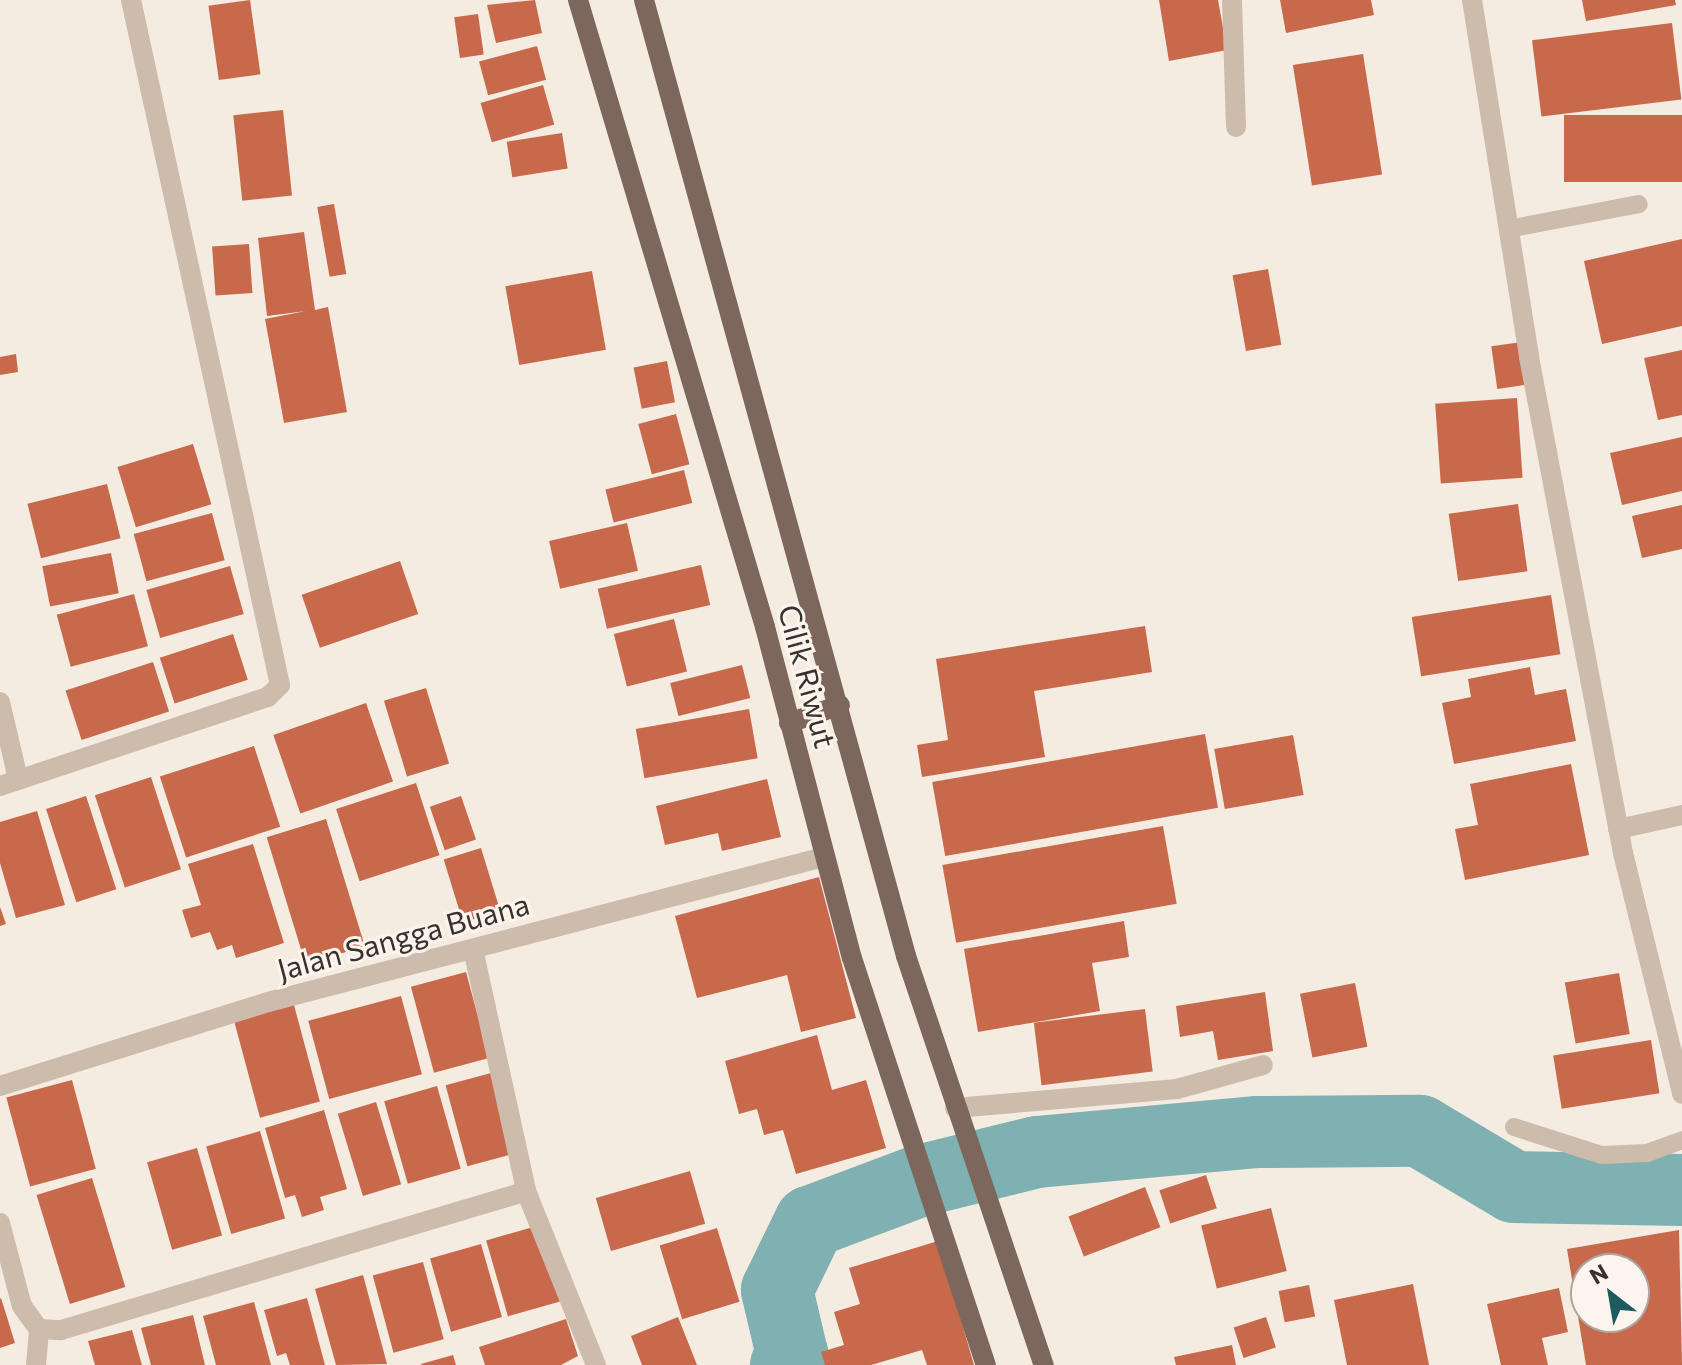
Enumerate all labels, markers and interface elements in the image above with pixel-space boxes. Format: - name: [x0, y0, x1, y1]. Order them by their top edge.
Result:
- street label: Cilik Riwut: [772, 601, 844, 751]
- street label: Jalan Sangga Buana: [273, 885, 533, 987]
- north arrow: [1570, 1253, 1650, 1333]
- text: N: [1584, 1258, 1612, 1290]

